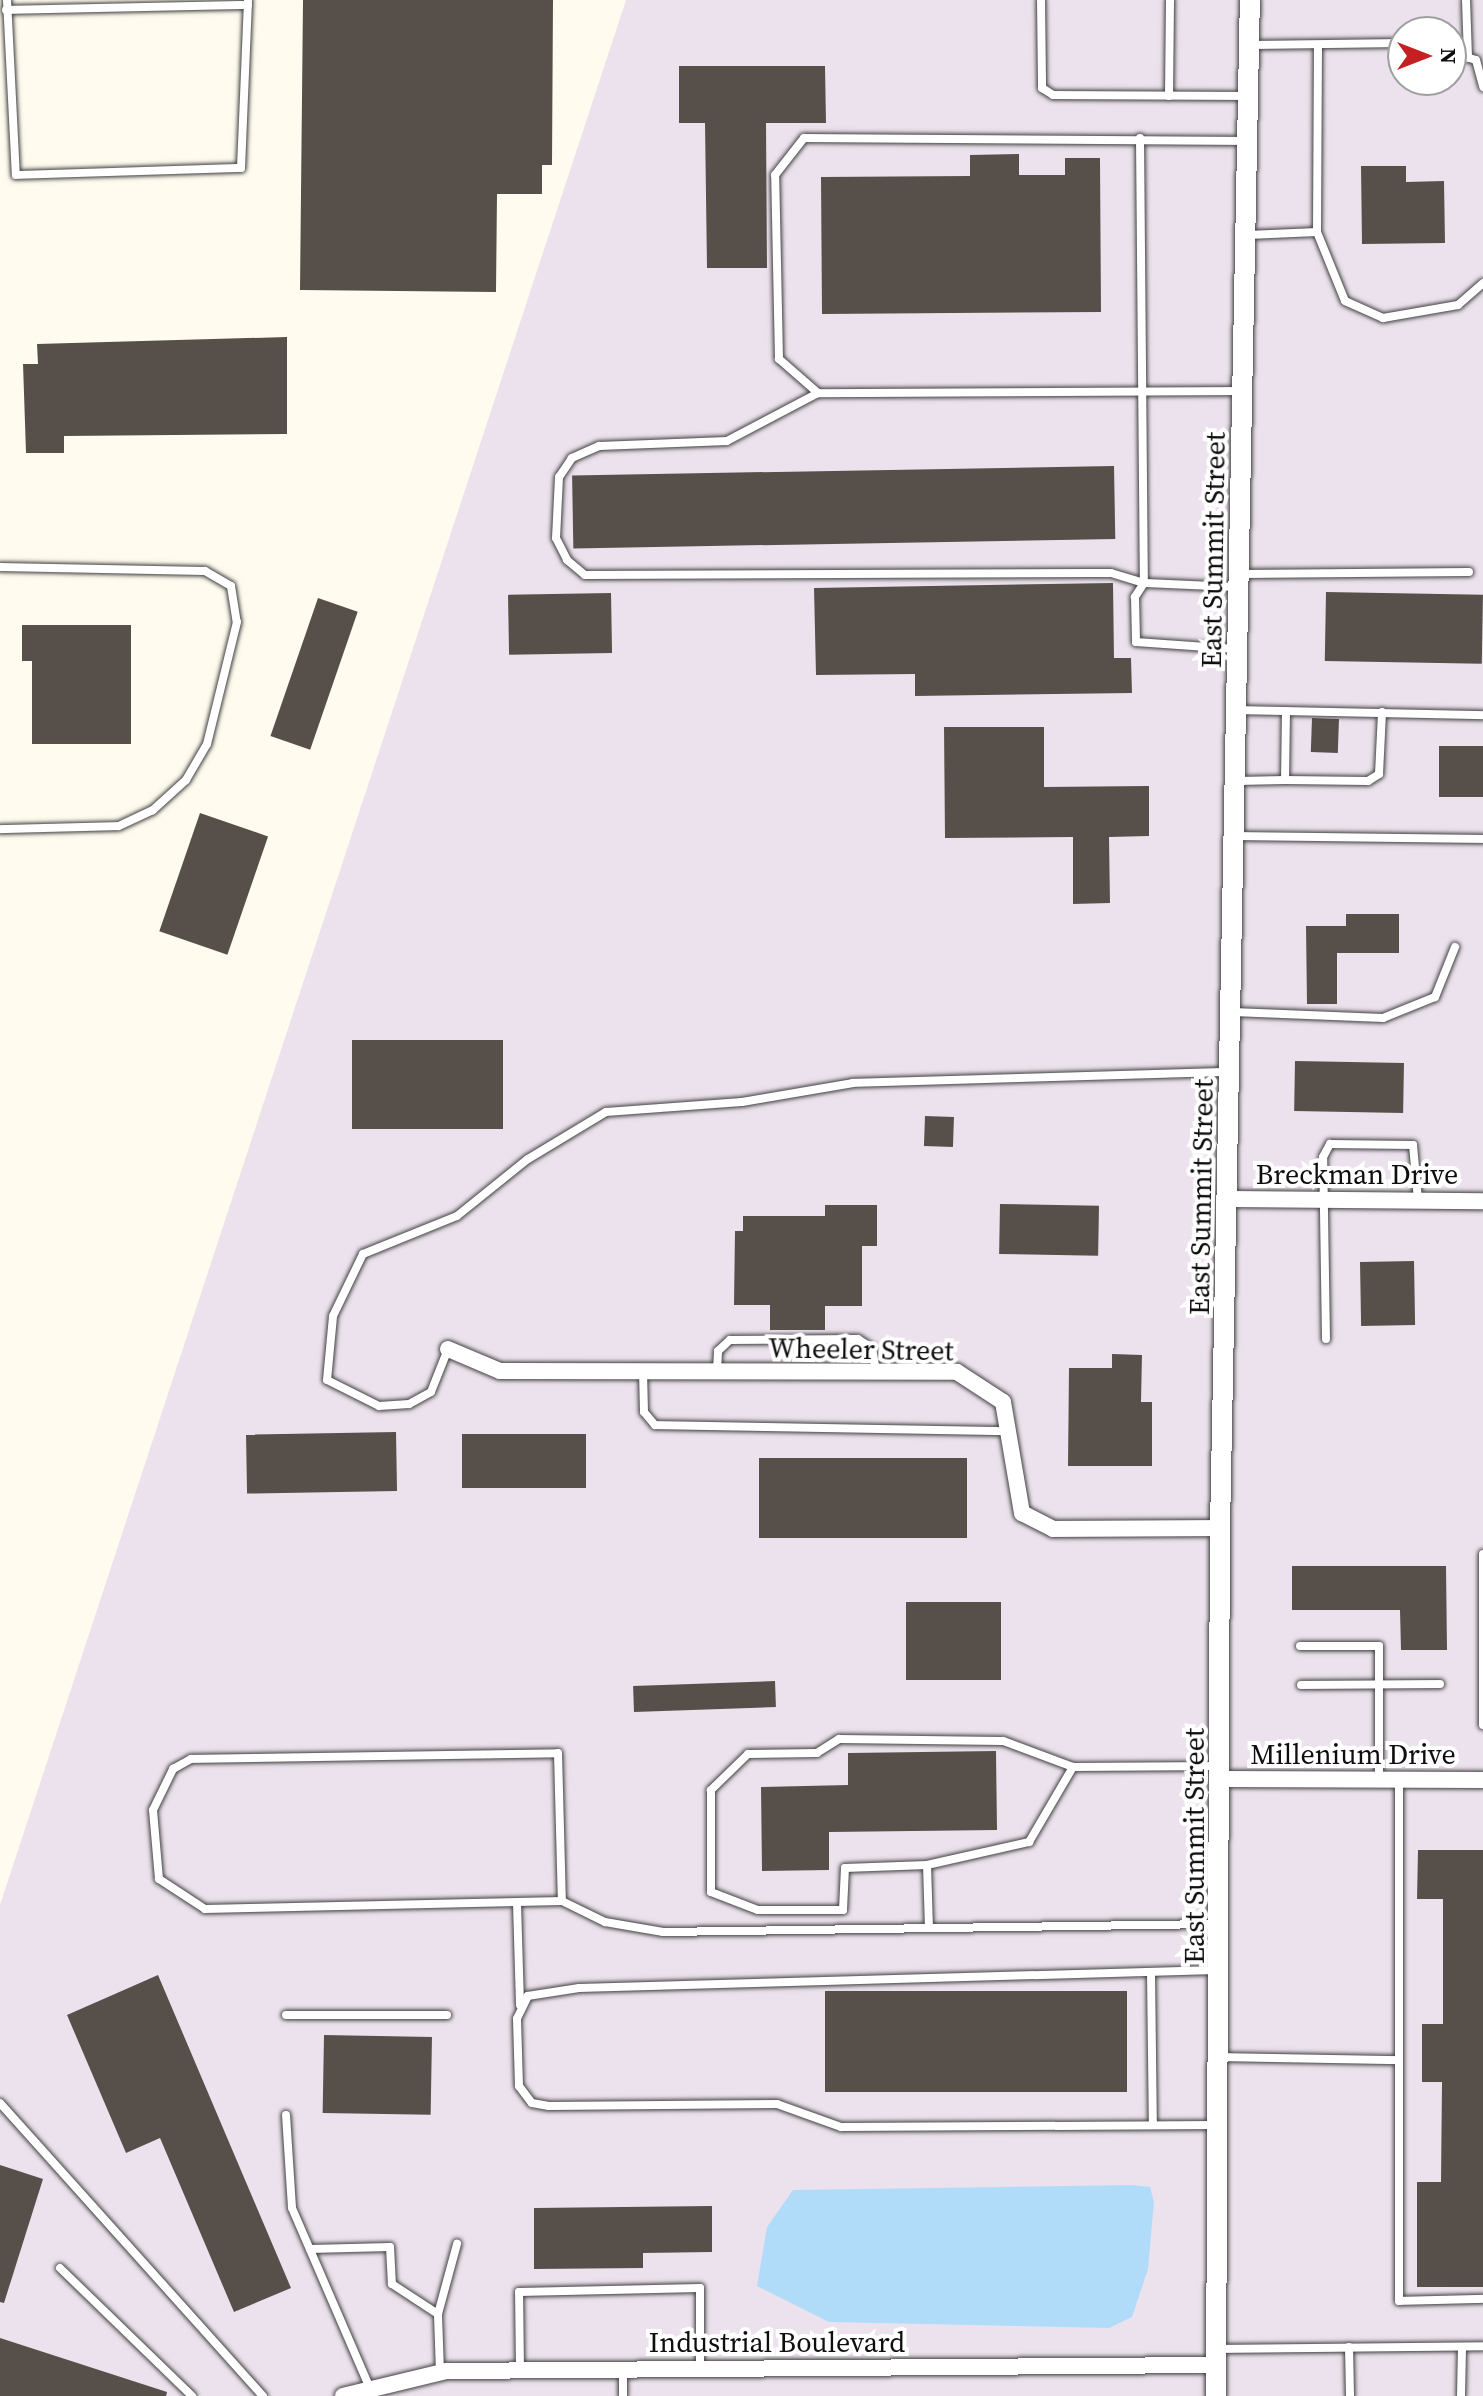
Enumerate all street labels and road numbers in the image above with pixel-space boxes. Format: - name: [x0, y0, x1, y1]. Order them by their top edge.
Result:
- street label: East Summit Street: [1194, 432, 1232, 668]
- street label: East Summit Street: [1182, 1079, 1220, 1315]
- street label: Breckman Drive: [1256, 1157, 1458, 1191]
- street label: Wheeler Street: [768, 1331, 954, 1367]
- street label: East Summit Street: [1177, 1728, 1211, 1964]
- street label: Millenium Drive: [1250, 1737, 1456, 1771]
- street label: Industrial Boulevard: [649, 2325, 905, 2359]

